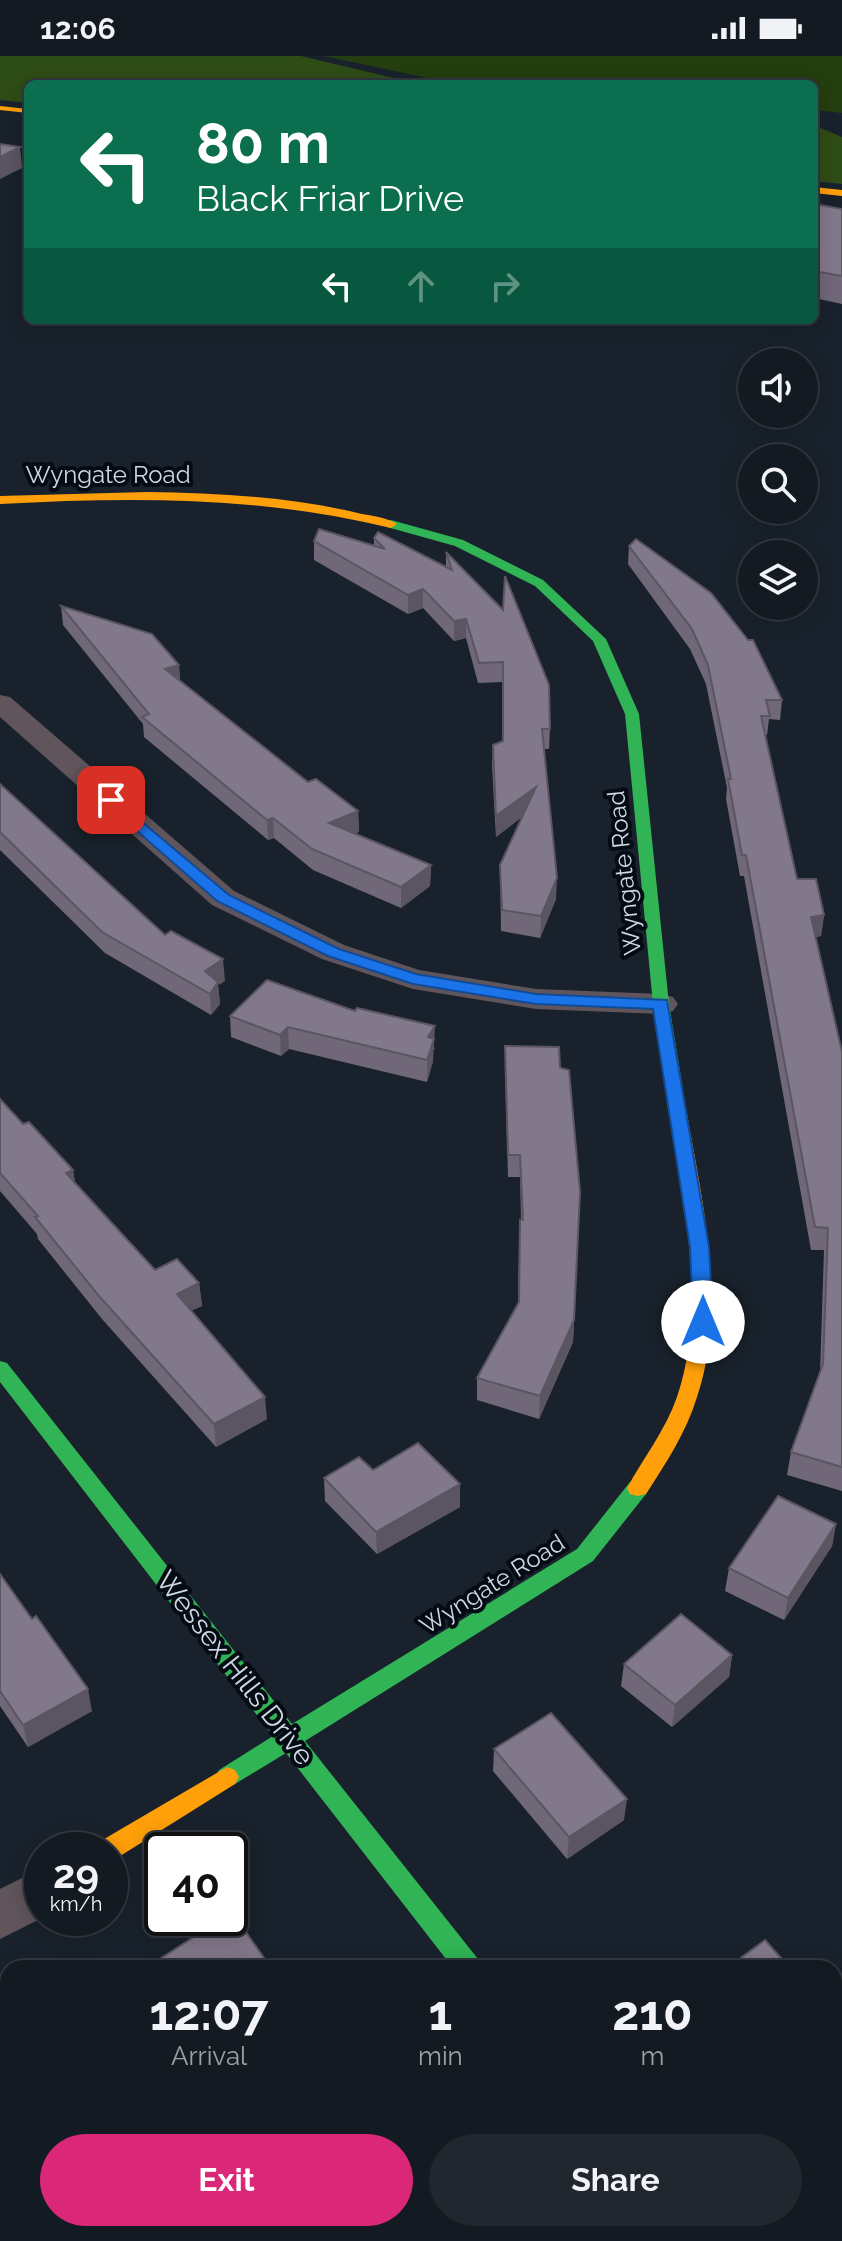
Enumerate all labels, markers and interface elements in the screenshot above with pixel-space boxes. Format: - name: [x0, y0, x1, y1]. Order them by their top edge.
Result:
- text: 12:06: [40, 11, 116, 46]
- text: 80 m: [196, 110, 330, 176]
- icon: left: [64, 112, 168, 216]
- text: Black Friar Drive: [196, 177, 464, 219]
- icon: left: [315, 264, 359, 308]
- icon: ahead: [399, 264, 443, 308]
- icon: right: [483, 264, 527, 308]
- map controls: [738, 348, 818, 620]
- button: sound: [738, 348, 818, 428]
- button: search: [738, 444, 818, 524]
- street label: Wyngate Road: [25, 460, 191, 489]
- button: layers: [738, 540, 818, 620]
- pin: [77, 766, 145, 834]
- icon: arrive: [89, 778, 133, 822]
- street label: Wyngate Road: [601, 789, 647, 957]
- position arrow: [661, 1280, 745, 1364]
- street label: Wyngate Road: [414, 1528, 570, 1640]
- street label: Wessex Hills Drive: [149, 1564, 321, 1772]
- speed limit sign: 40: [144, 1832, 248, 1936]
- text: 29: [53, 1850, 99, 1897]
- text: km/h: [50, 1892, 102, 1916]
- text: 12:07: [149, 1985, 269, 2041]
- text: 1: [429, 1985, 452, 2041]
- text: 210: [612, 1985, 693, 2041]
- text: Arrival: [171, 2041, 247, 2071]
- text: min: [418, 2041, 463, 2071]
- text: m: [640, 2041, 664, 2071]
- button: Exit: [40, 2134, 413, 2226]
- button: Share: [429, 2134, 802, 2226]

